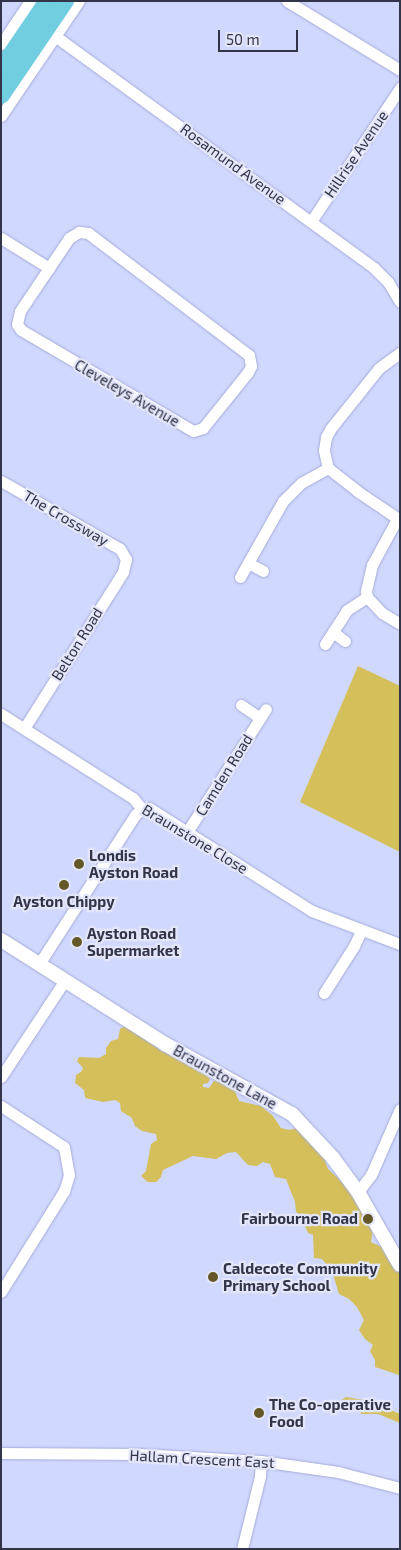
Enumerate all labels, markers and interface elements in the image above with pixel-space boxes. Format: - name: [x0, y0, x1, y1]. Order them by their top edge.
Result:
- scale bar: [221, 20, 301, 52]
- text: 50 m: [226, 30, 260, 48]
- street label: Hillrise Avenue: [320, 107, 392, 201]
- street label: Rosamund Avenue: [177, 120, 289, 208]
- street label: Cleveleys Avenue: [71, 356, 183, 430]
- street label: The Crossway: [20, 486, 112, 550]
- street label: Belton Road: [47, 604, 107, 684]
- street label: Camden Road: [192, 731, 256, 819]
- street label: Braunstone Close: [139, 800, 251, 878]
- place label: Londis Ayston Road: [89, 846, 178, 881]
- marker: Londis Ayston Road: [73, 858, 85, 870]
- marker: Ayston Chippy: [58, 879, 70, 891]
- place label: Ayston Chippy: [13, 893, 115, 911]
- place label: Ayston Road Supermarket: [87, 924, 179, 959]
- marker: Ayston Road Supermarket: [71, 936, 83, 948]
- street label: Braunstone Lane: [170, 1041, 280, 1113]
- place label: Fairbourne Road: [241, 1210, 358, 1228]
- marker: Fairbourne Road: [362, 1213, 374, 1225]
- place label: Caldecote Community Primary School: [223, 1259, 378, 1294]
- marker: Caldecote Community Primary School: [207, 1271, 219, 1283]
- place label: The Co-operative Food: [269, 1395, 391, 1430]
- marker: The Co-operative Food: [253, 1407, 265, 1419]
- street label: Hallam Crescent East: [129, 1446, 275, 1472]

